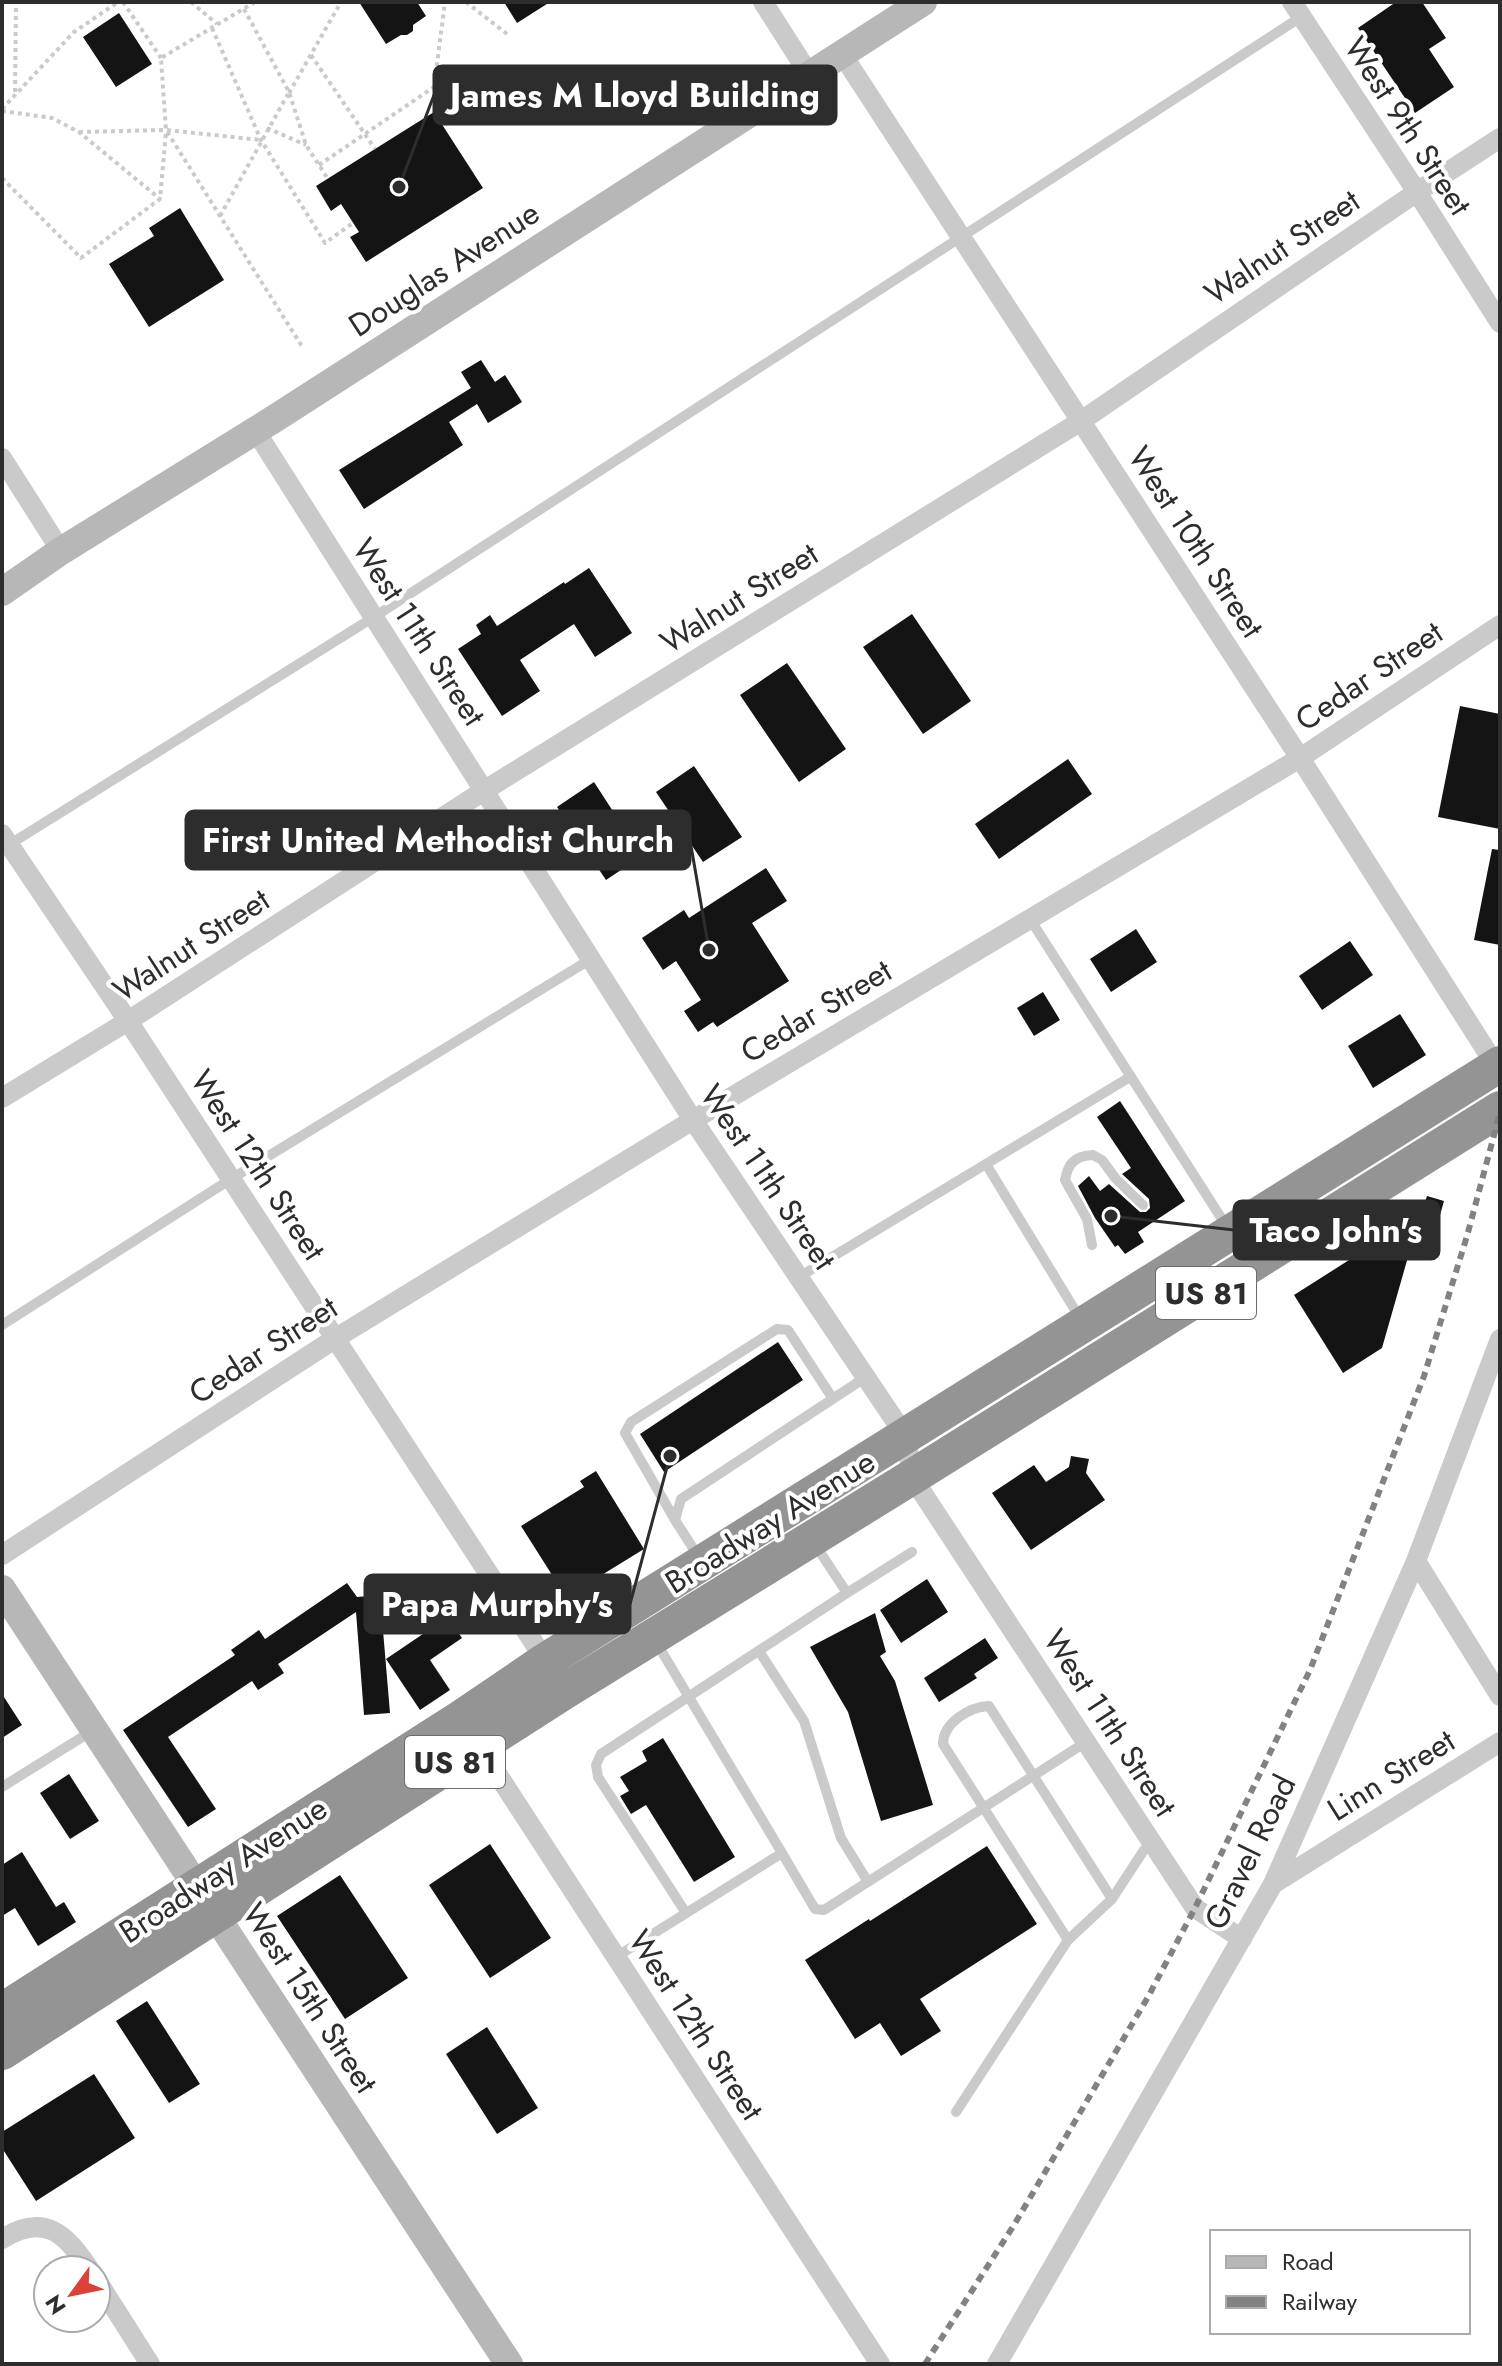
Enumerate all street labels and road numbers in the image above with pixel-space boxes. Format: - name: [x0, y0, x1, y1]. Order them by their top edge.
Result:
- street label: West 9th Street: [1333, 28, 1483, 225]
- street label: Walnut Street: [1195, 178, 1369, 316]
- street label: Douglas Avenue: [340, 190, 548, 348]
- street label: West 10th Street: [1117, 437, 1275, 647]
- street label: West 11th Street: [341, 529, 497, 735]
- street label: Walnut Street: [651, 531, 827, 665]
- street label: Cedar Street: [1286, 610, 1452, 742]
- street label: Walnut Street: [104, 877, 279, 1013]
- street label: Cedar Street: [732, 948, 901, 1074]
- street label: West 12th Street: [179, 1061, 337, 1270]
- street label: West 11th Street: [689, 1075, 847, 1279]
- road number: US 81: [1156, 1267, 1256, 1319]
- street label: Cedar Street: [180, 1285, 347, 1415]
- street label: Broadway Avenue: [656, 1439, 884, 1605]
- street label: West 11th Street: [1032, 1620, 1188, 1826]
- street label: Linn Street: [1318, 1718, 1464, 1832]
- road number: US 81: [405, 1736, 505, 1788]
- street label: Gravel Road: [1193, 1767, 1307, 1937]
- street label: Broadway Avenue: [110, 1785, 336, 1955]
- street label: West 15th Street: [231, 1894, 389, 2102]
- street label: West 12th Street: [617, 1921, 775, 2130]

